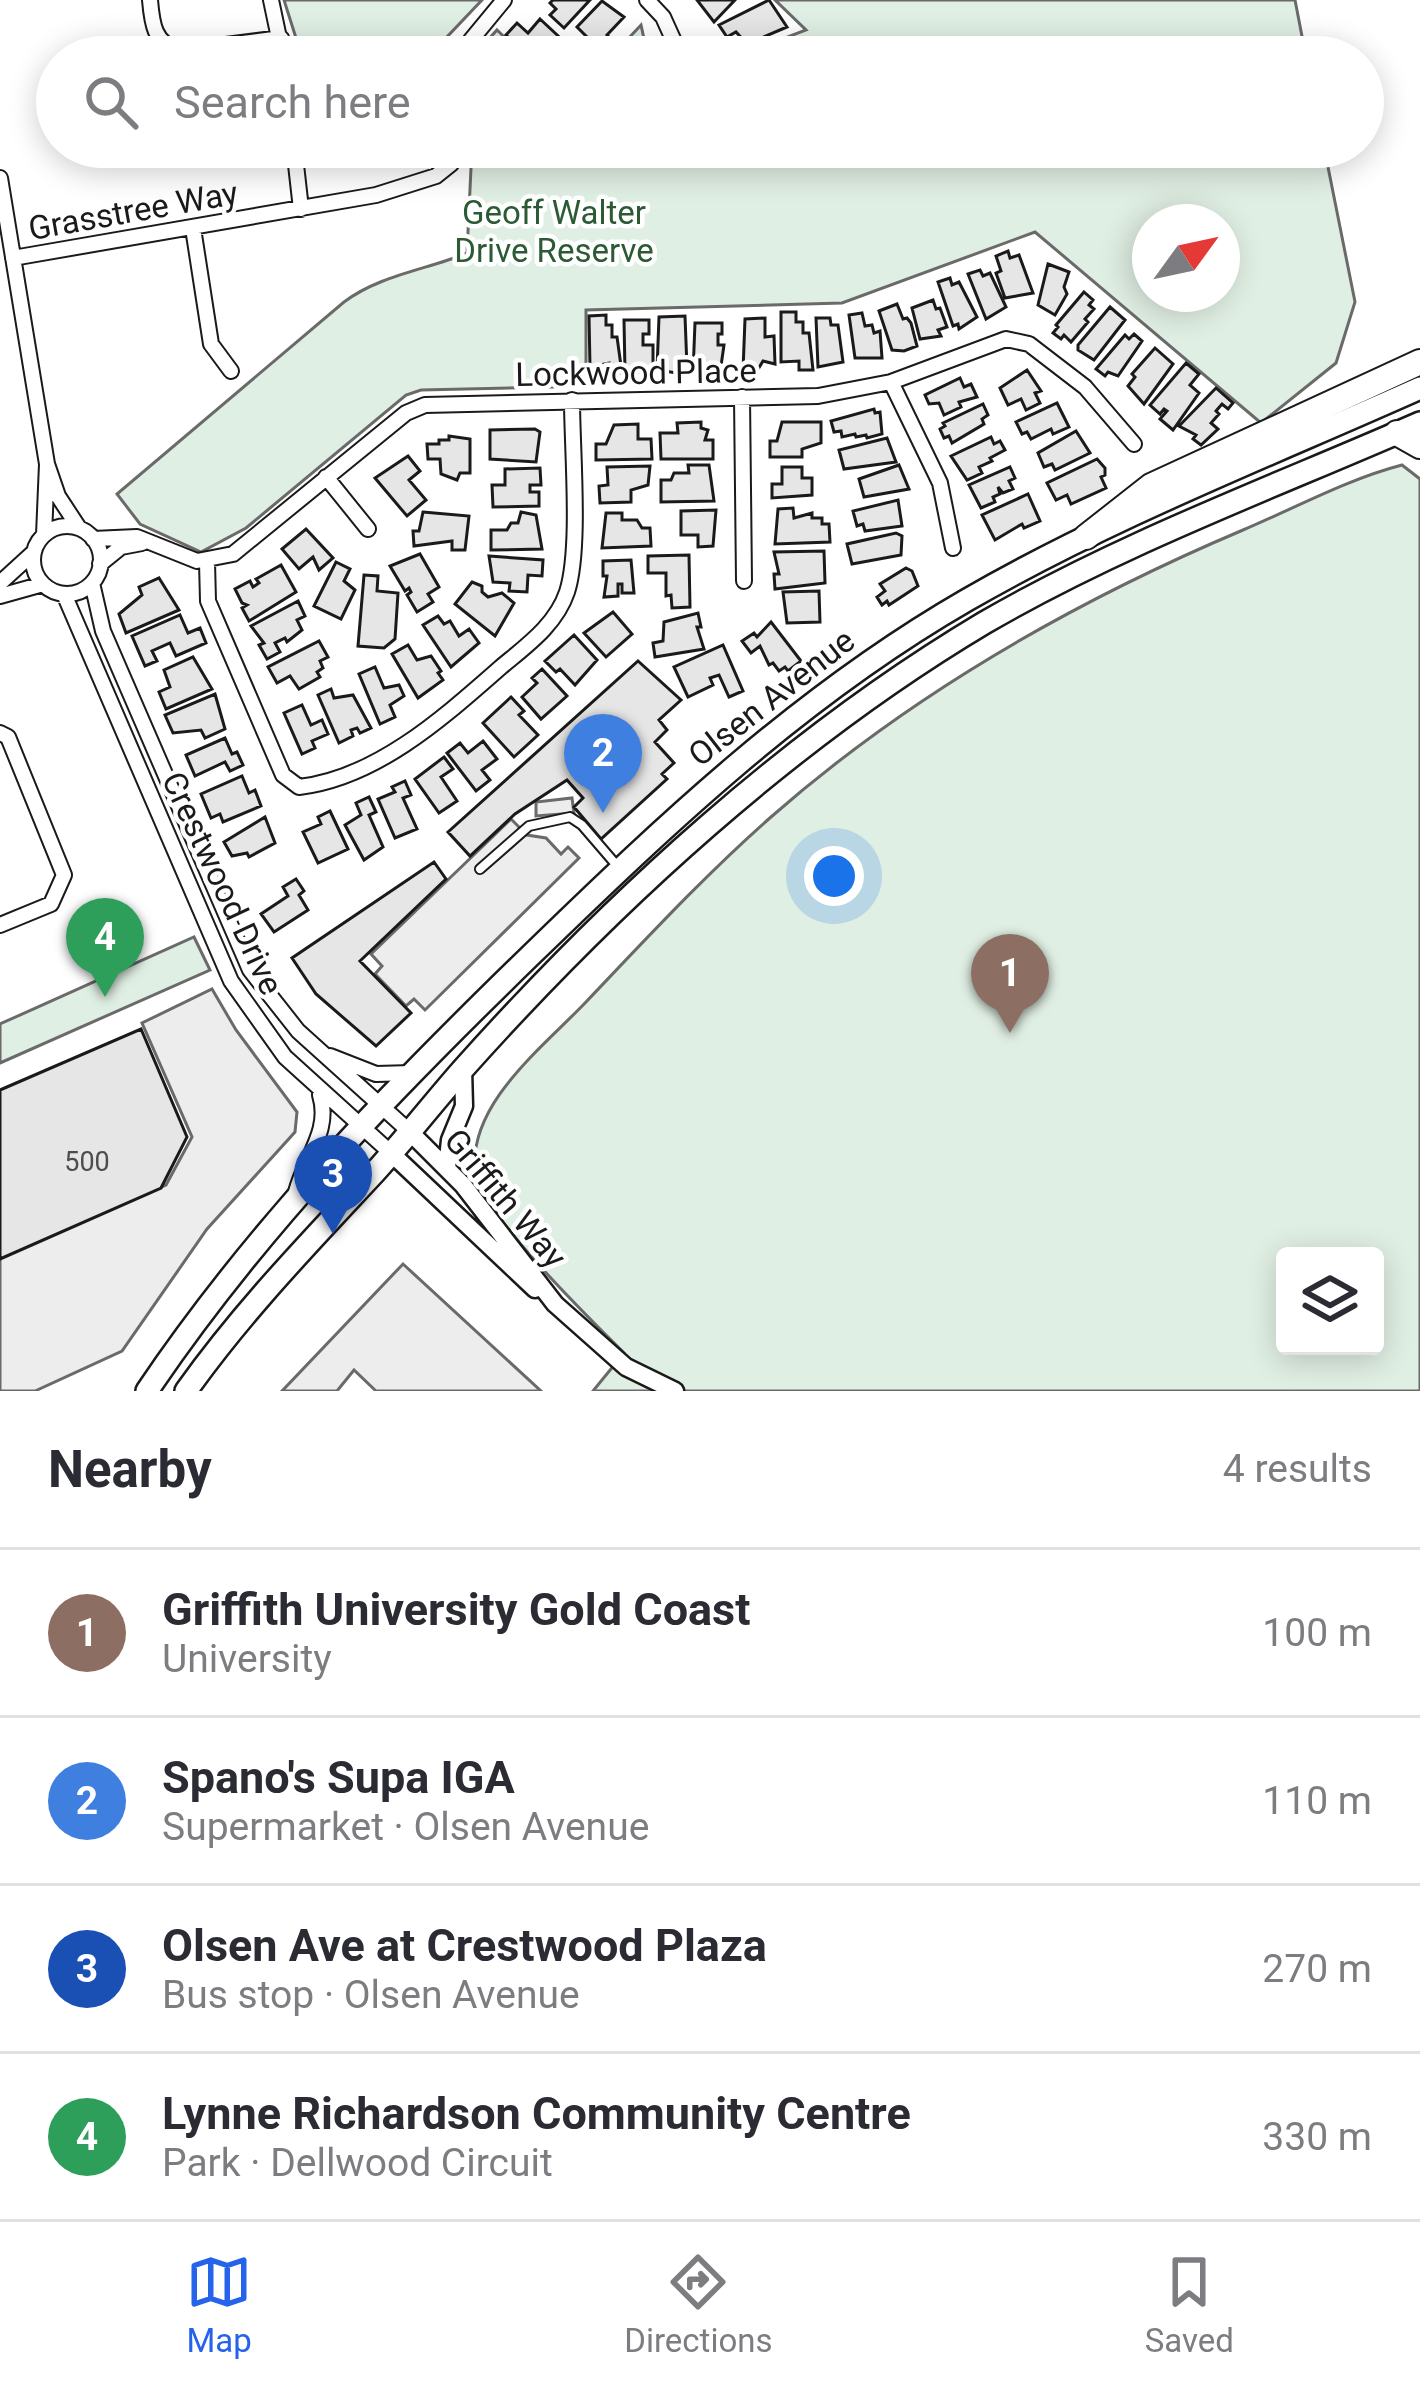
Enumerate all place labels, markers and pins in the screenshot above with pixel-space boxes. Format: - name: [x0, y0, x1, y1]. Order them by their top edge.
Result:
- pin: 2: [564, 714, 642, 813]
- pin: 4: [66, 898, 144, 997]
- pin: 1: [971, 934, 1049, 1033]
- pin: 3: [294, 1135, 372, 1234]

